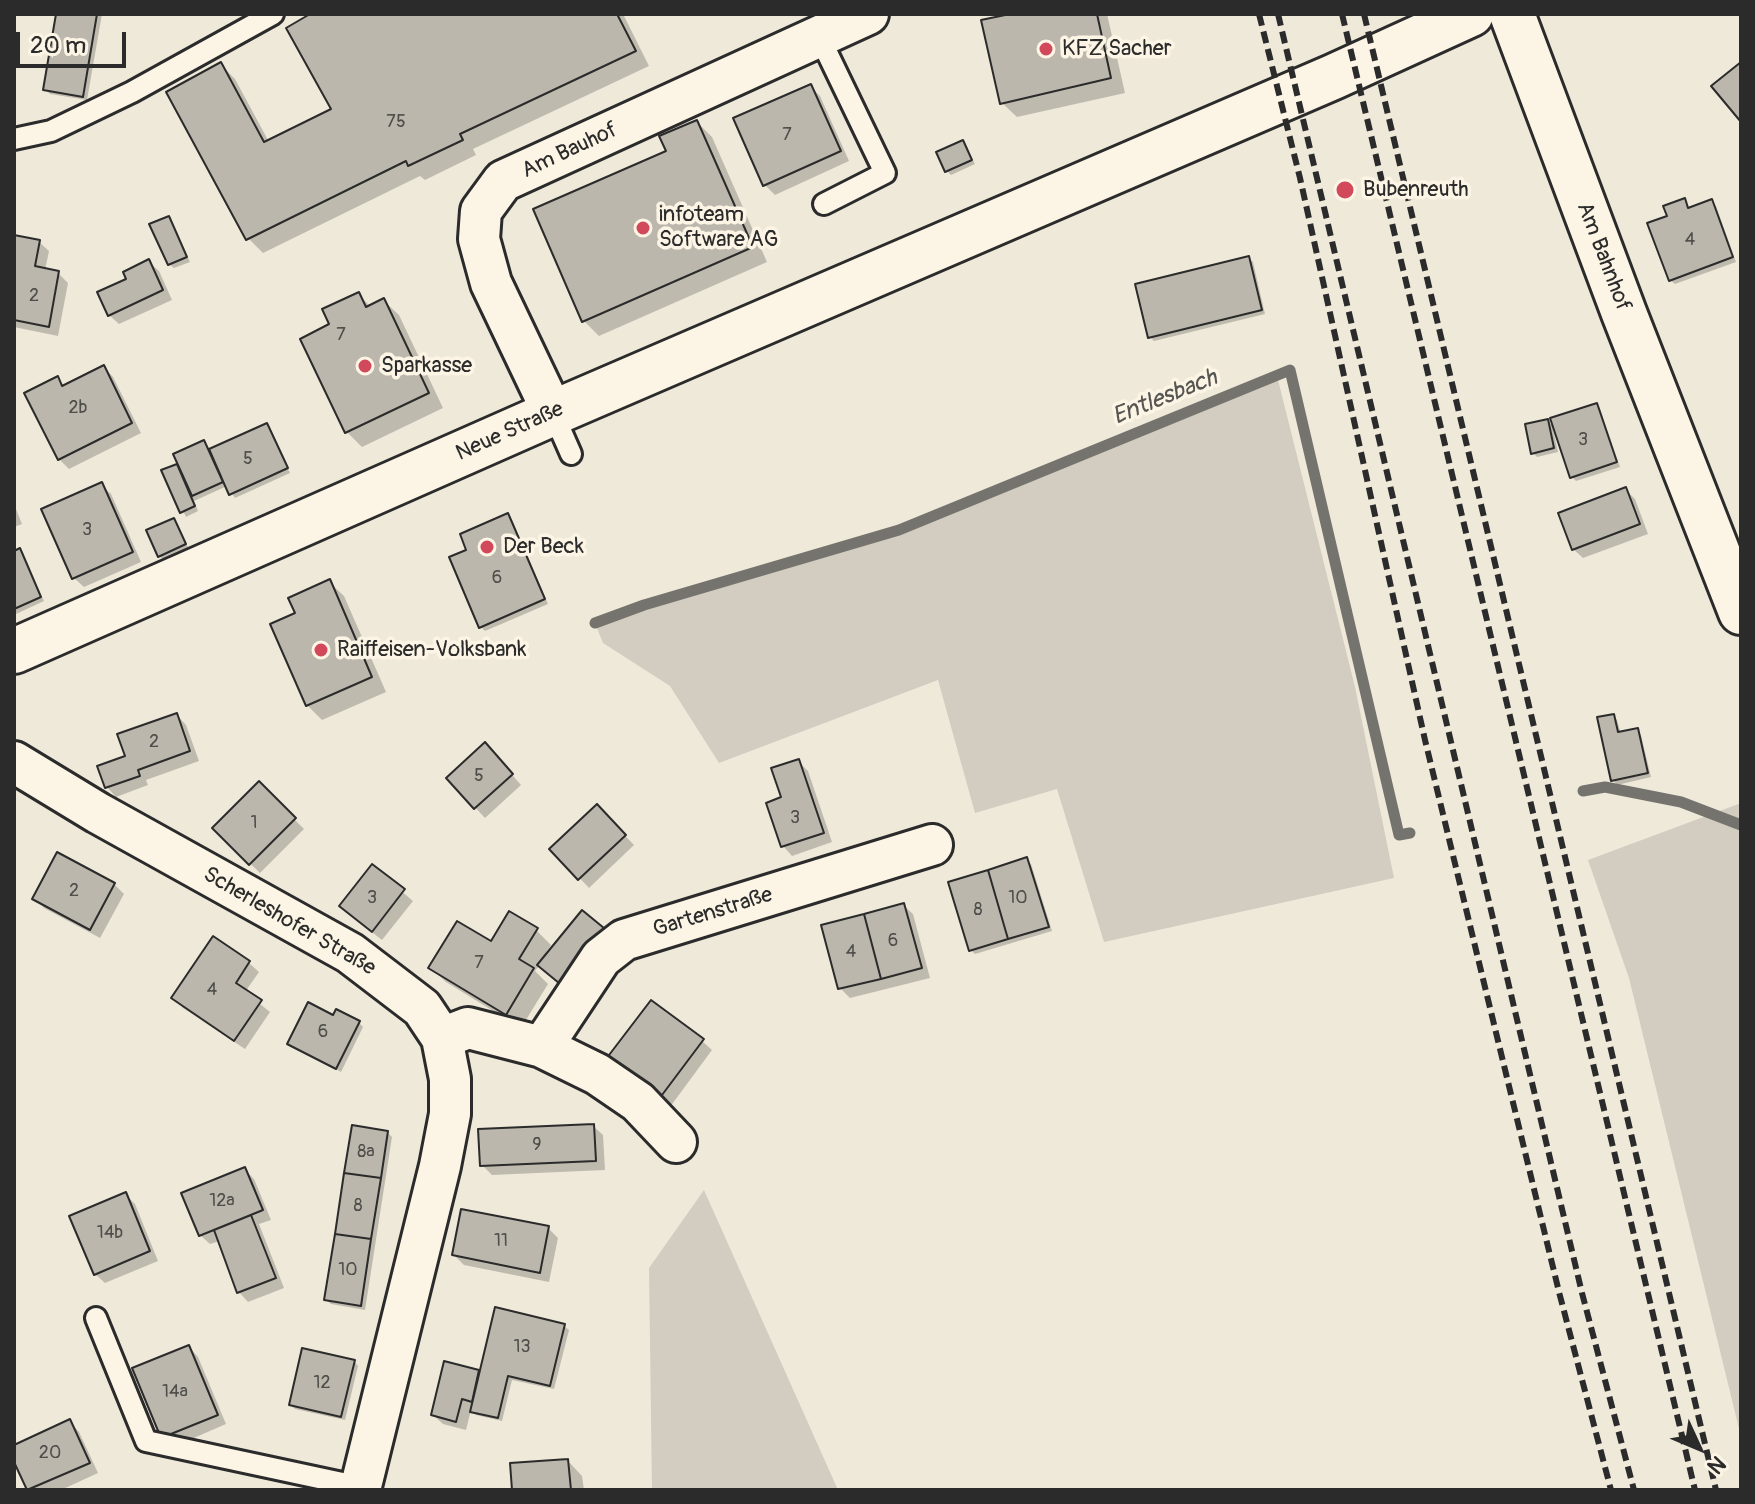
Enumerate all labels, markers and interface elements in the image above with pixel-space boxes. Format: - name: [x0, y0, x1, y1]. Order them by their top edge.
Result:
- scale bar: [20, 16, 130, 66]
- text: 20 m: [30, 31, 86, 60]
- place label: KFZ Sacher: [1062, 36, 1172, 62]
- marker: KFZ Sacher: [1037, 40, 1055, 58]
- house number: 75: [386, 111, 406, 133]
- street label: Am Bauhof: [518, 117, 622, 185]
- house number: 7: [782, 124, 792, 146]
- place label: Bubenreuth: [1363, 177, 1469, 203]
- marker: Bubenreuth: [1334, 179, 1356, 201]
- street label: Am Bahnhof: [1570, 199, 1636, 315]
- place label: infoteam Software AG: [659, 202, 778, 254]
- marker: infoteam Software AG: [634, 219, 652, 237]
- house number: 4: [1685, 229, 1695, 251]
- house number: 2: [29, 285, 39, 307]
- house number: 7: [336, 324, 346, 346]
- place label: Sparkasse: [381, 353, 472, 379]
- marker: Sparkasse: [356, 357, 374, 375]
- water label: Entlesbach: [1109, 364, 1221, 432]
- house number: 2b: [69, 397, 87, 419]
- street label: Neue Straße: [452, 397, 568, 467]
- house number: 3: [1578, 429, 1588, 451]
- house number: 5: [243, 448, 253, 470]
- house number: 3: [82, 519, 92, 541]
- place label: Der Beck: [503, 534, 584, 560]
- marker: Der Beck: [478, 538, 496, 556]
- house number: 6: [492, 567, 502, 589]
- place label: Raiffeisen-Volksbank: [337, 637, 526, 663]
- marker: Raiffeisen-Volksbank: [312, 641, 330, 659]
- house number: 2: [149, 731, 159, 753]
- house number: 5: [474, 765, 484, 787]
- house number: 3: [790, 807, 800, 829]
- house number: 1: [250, 812, 258, 834]
- street label: Scherleshofer Straße: [198, 862, 380, 982]
- house number: 2: [69, 880, 79, 902]
- street label: Gartenstraße: [650, 882, 776, 944]
- house number: 3: [367, 887, 377, 909]
- house number: 10: [1008, 887, 1028, 909]
- house number: 8: [973, 899, 983, 921]
- house number: 6: [888, 930, 898, 952]
- house number: 4: [846, 941, 856, 963]
- house number: 7: [474, 952, 484, 974]
- house number: 4: [207, 979, 217, 1001]
- house number: 6: [318, 1021, 328, 1043]
- house number: 9: [532, 1134, 542, 1156]
- house number: 8a: [357, 1141, 375, 1163]
- house number: 12a: [209, 1190, 235, 1212]
- house number: 8: [353, 1195, 363, 1217]
- house number: 14b: [97, 1222, 123, 1244]
- house number: 11: [494, 1230, 508, 1252]
- house number: 10: [338, 1259, 358, 1281]
- house number: 13: [513, 1336, 531, 1358]
- house number: 12: [313, 1372, 331, 1394]
- house number: 14a: [162, 1381, 188, 1403]
- north arrow: [1659, 1408, 1739, 1488]
- house number: 20: [39, 1442, 61, 1464]
- text: N: [1701, 1450, 1732, 1480]

